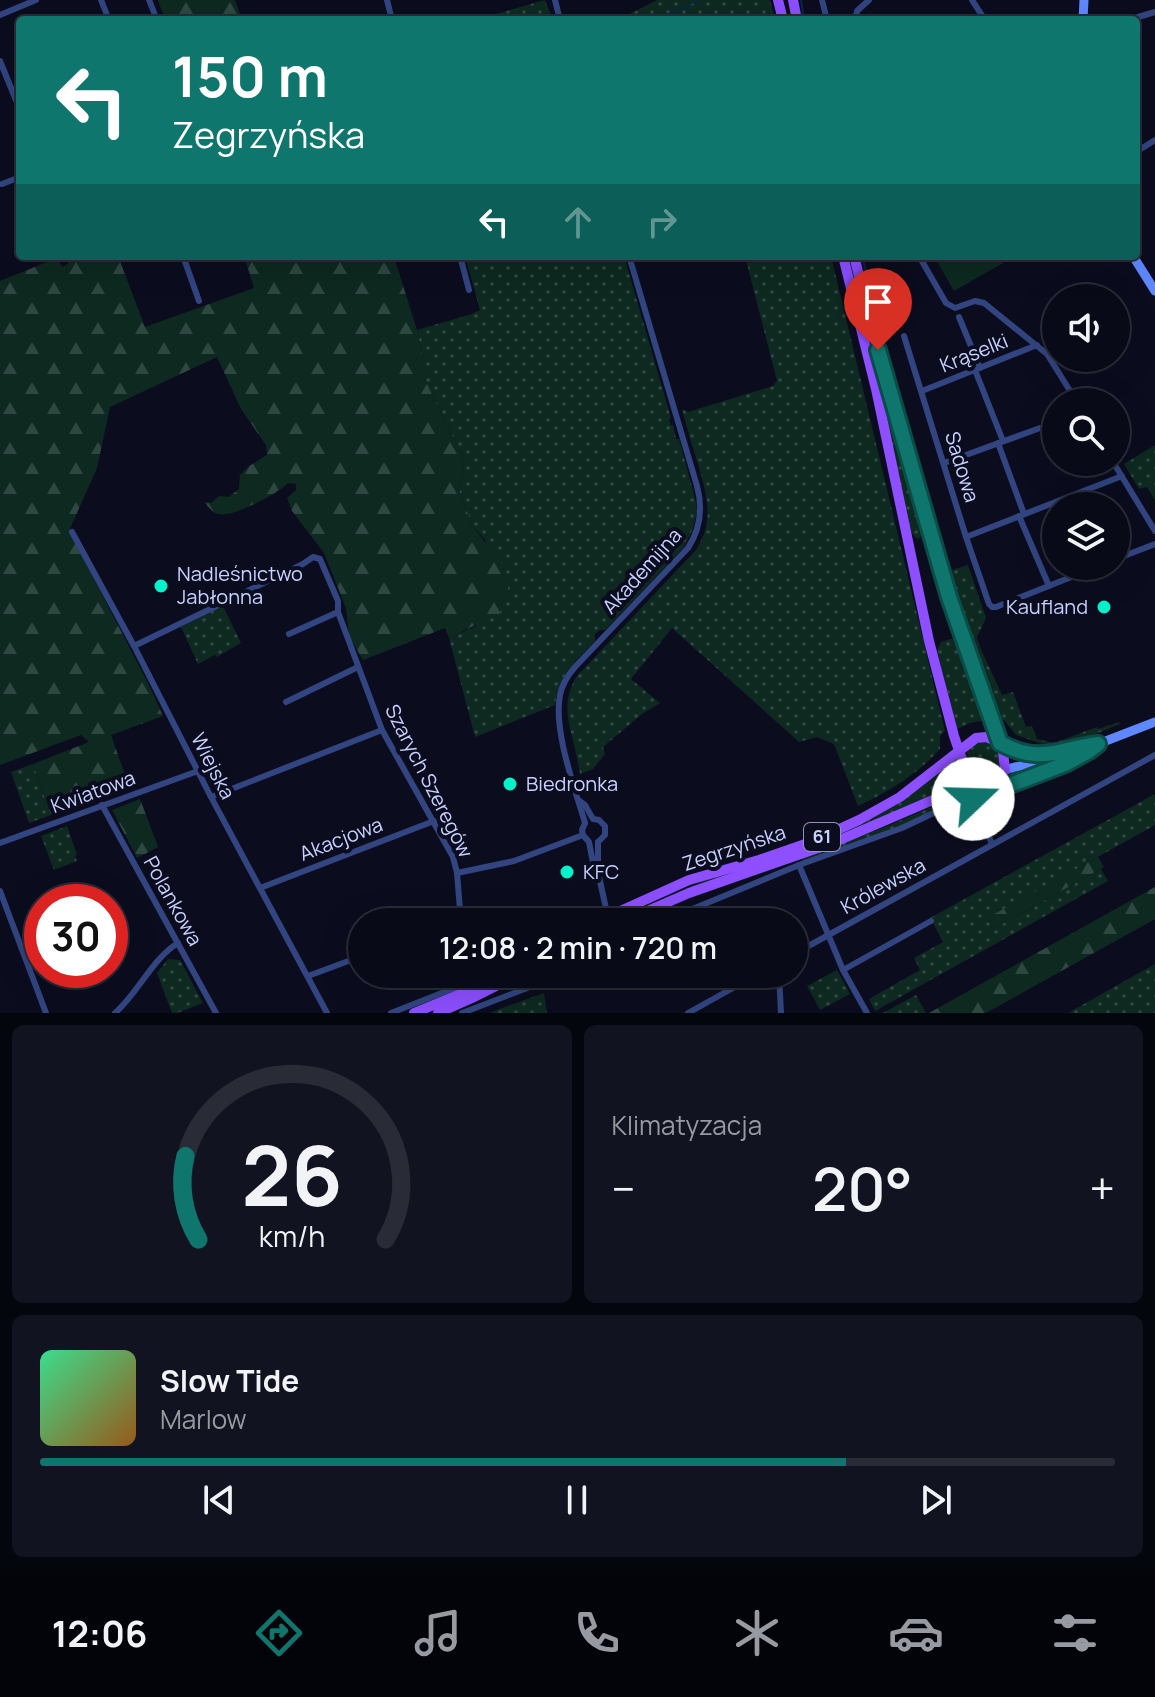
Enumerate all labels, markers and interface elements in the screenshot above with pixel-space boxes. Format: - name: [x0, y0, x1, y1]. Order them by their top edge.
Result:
- text: 150 m: [172, 37, 328, 114]
- icon: left: [40, 48, 144, 152]
- text: Zegrzyńska: [172, 110, 365, 159]
- icon: left: [472, 200, 516, 244]
- icon: ahead: [556, 200, 600, 244]
- icon: right: [640, 200, 684, 244]
- pin: [844, 268, 912, 350]
- icon: arrive: [856, 280, 900, 324]
- map controls: [1042, 284, 1130, 580]
- button: sound: [1042, 284, 1130, 372]
- street label: Krąselki: [936, 327, 1012, 378]
- button: search: [1042, 388, 1130, 476]
- street label: Sadowa: [939, 428, 986, 506]
- button: layers: [1042, 492, 1130, 580]
- street label: Akademijna: [596, 522, 687, 619]
- place label: Nadleśnictwo Jabłonna: [177, 560, 303, 610]
- marker: Nadleśnictwo Jabłonna: [152, 577, 170, 595]
- place label: Kaufland: [1006, 593, 1088, 620]
- marker: Kaufland: [1095, 598, 1113, 616]
- street label: Szarych Szeregów: [379, 699, 480, 862]
- street label: Wiejska: [185, 728, 242, 804]
- position arrow: [931, 757, 1015, 841]
- street label: Kwiatowa: [47, 764, 139, 819]
- place label: Biedronka: [526, 770, 618, 797]
- marker: Biedronka: [501, 775, 519, 793]
- street label: Akacjowa: [295, 810, 386, 867]
- street label: Zegrzyńska: [679, 818, 789, 877]
- road number: 61: [804, 823, 840, 851]
- street label: Polankowa: [138, 851, 209, 950]
- street label: Królewska: [835, 851, 930, 920]
- place label: KFC: [583, 858, 619, 885]
- marker: KFC: [558, 863, 576, 881]
- speed limit sign: 30: [24, 884, 128, 988]
- text: 12:08 · 2 min · 720 m: [439, 927, 717, 968]
- text: Klimatyzacja: [612, 1107, 762, 1143]
- text: 26: [241, 1117, 342, 1231]
- text: 20°: [812, 1147, 913, 1229]
- text: −: [612, 1158, 635, 1218]
- text: +: [1090, 1158, 1115, 1218]
- text: km/h: [259, 1217, 325, 1256]
- text: Slow Tide: [160, 1360, 299, 1401]
- text: Marlow: [160, 1401, 247, 1437]
- icon: previous: [197, 1478, 241, 1522]
- icon: pause: [555, 1478, 599, 1522]
- icon: next: [914, 1478, 958, 1522]
- icon: directions: [251, 1605, 307, 1661]
- icon: music: [410, 1605, 466, 1661]
- icon: phone: [569, 1605, 625, 1661]
- icon: climate: [729, 1605, 785, 1661]
- icon: car: [888, 1605, 944, 1661]
- icon: filters: [1047, 1605, 1103, 1661]
- text: 12:06: [52, 1609, 147, 1658]

